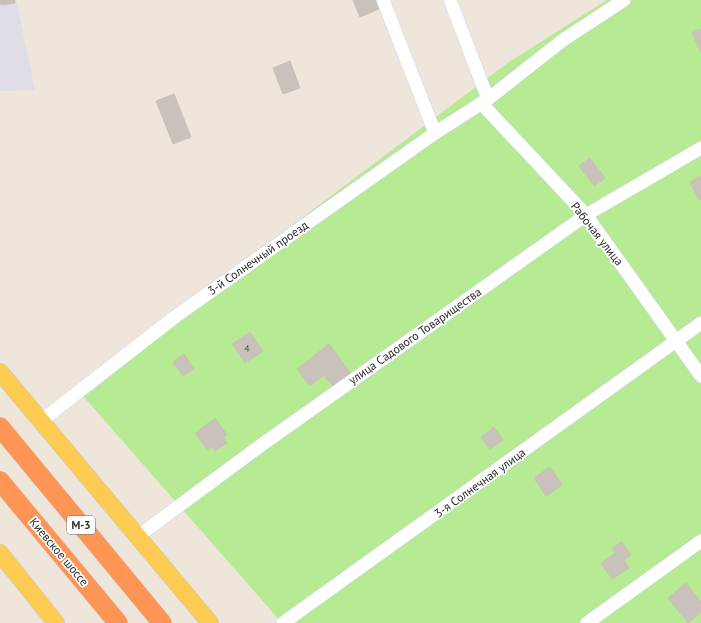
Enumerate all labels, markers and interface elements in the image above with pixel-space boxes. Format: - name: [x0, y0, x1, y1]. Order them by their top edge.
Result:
- street label: Рабочая улица: [568, 199, 627, 268]
- street label: 3-й Солнечный проезд: [205, 217, 311, 298]
- street label: улица Садового Товарищества: [345, 284, 484, 387]
- house number: 4: [244, 342, 250, 355]
- street label: 3-я Солнечная улица: [431, 444, 528, 521]
- street label: Киевское шоссе: [27, 515, 92, 589]
- road number: М-3: [67, 516, 95, 534]

